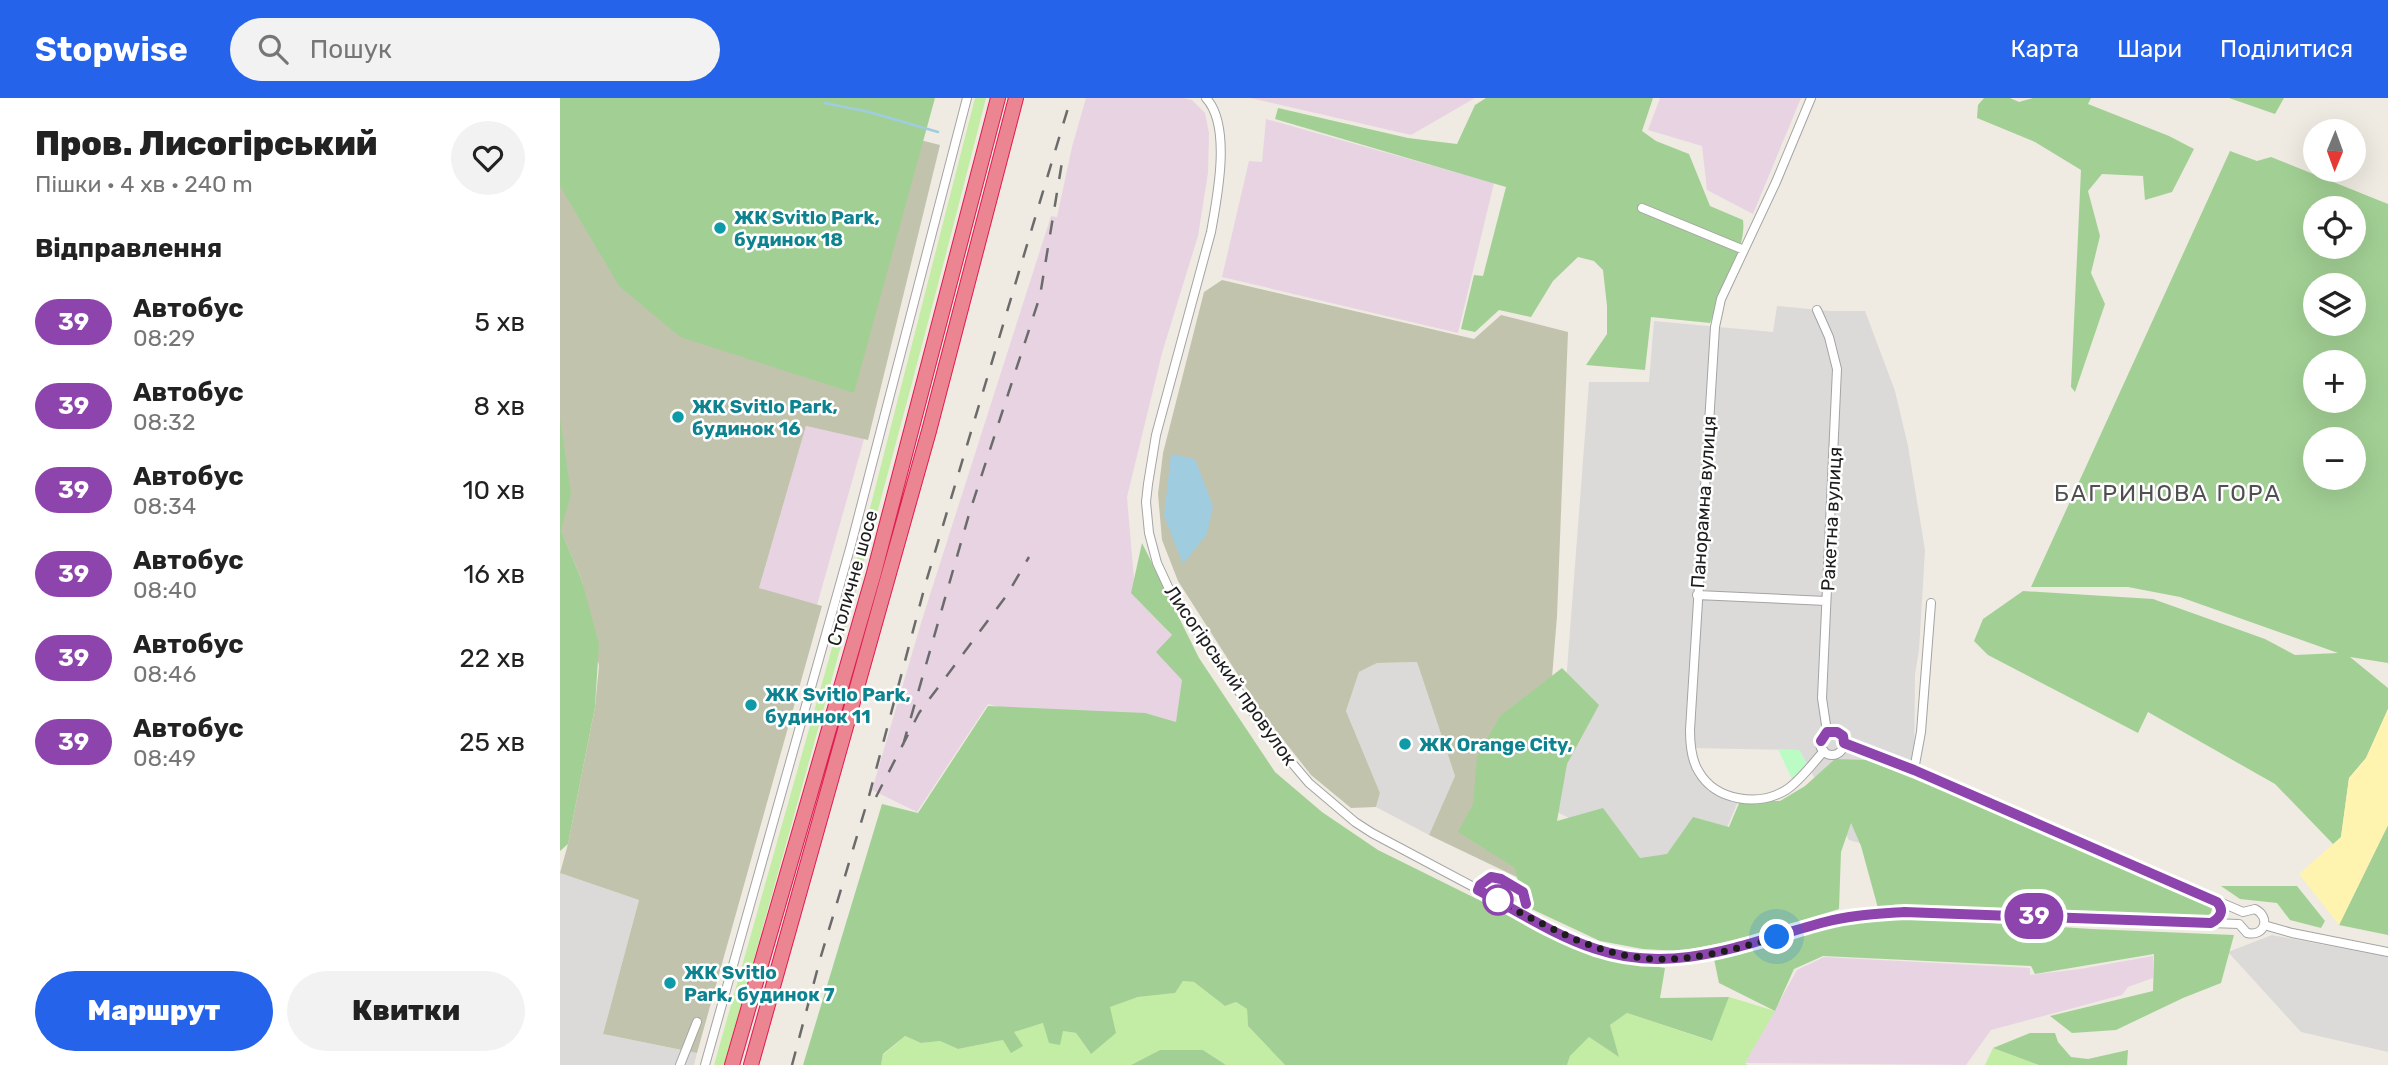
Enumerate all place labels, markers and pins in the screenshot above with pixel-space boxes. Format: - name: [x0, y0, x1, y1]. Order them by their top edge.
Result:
- place label: ЖК Svitlo Park, будинок 18: [734, 206, 880, 251]
- marker: ЖК Svitlo Park, будинок 18: [712, 220, 728, 236]
- place label: ЖК Svitlo Park, будинок 16: [692, 395, 838, 440]
- marker: ЖК Svitlo Park, будинок 16: [670, 409, 686, 425]
- place label: ЖК Svitlo Park, будинок 11: [765, 683, 911, 728]
- marker: ЖК Svitlo Park, будинок 11: [743, 697, 759, 713]
- place label: ЖК Orange City,: [1419, 733, 1573, 756]
- marker: ЖК Orange City,: [1397, 736, 1413, 752]
- unlabelled marker: [1483, 885, 1513, 915]
- place label: ЖК Svitlo Park, будинок 7: [684, 961, 835, 1006]
- marker: ЖК Svitlo Park, будинок 7: [662, 975, 678, 991]

